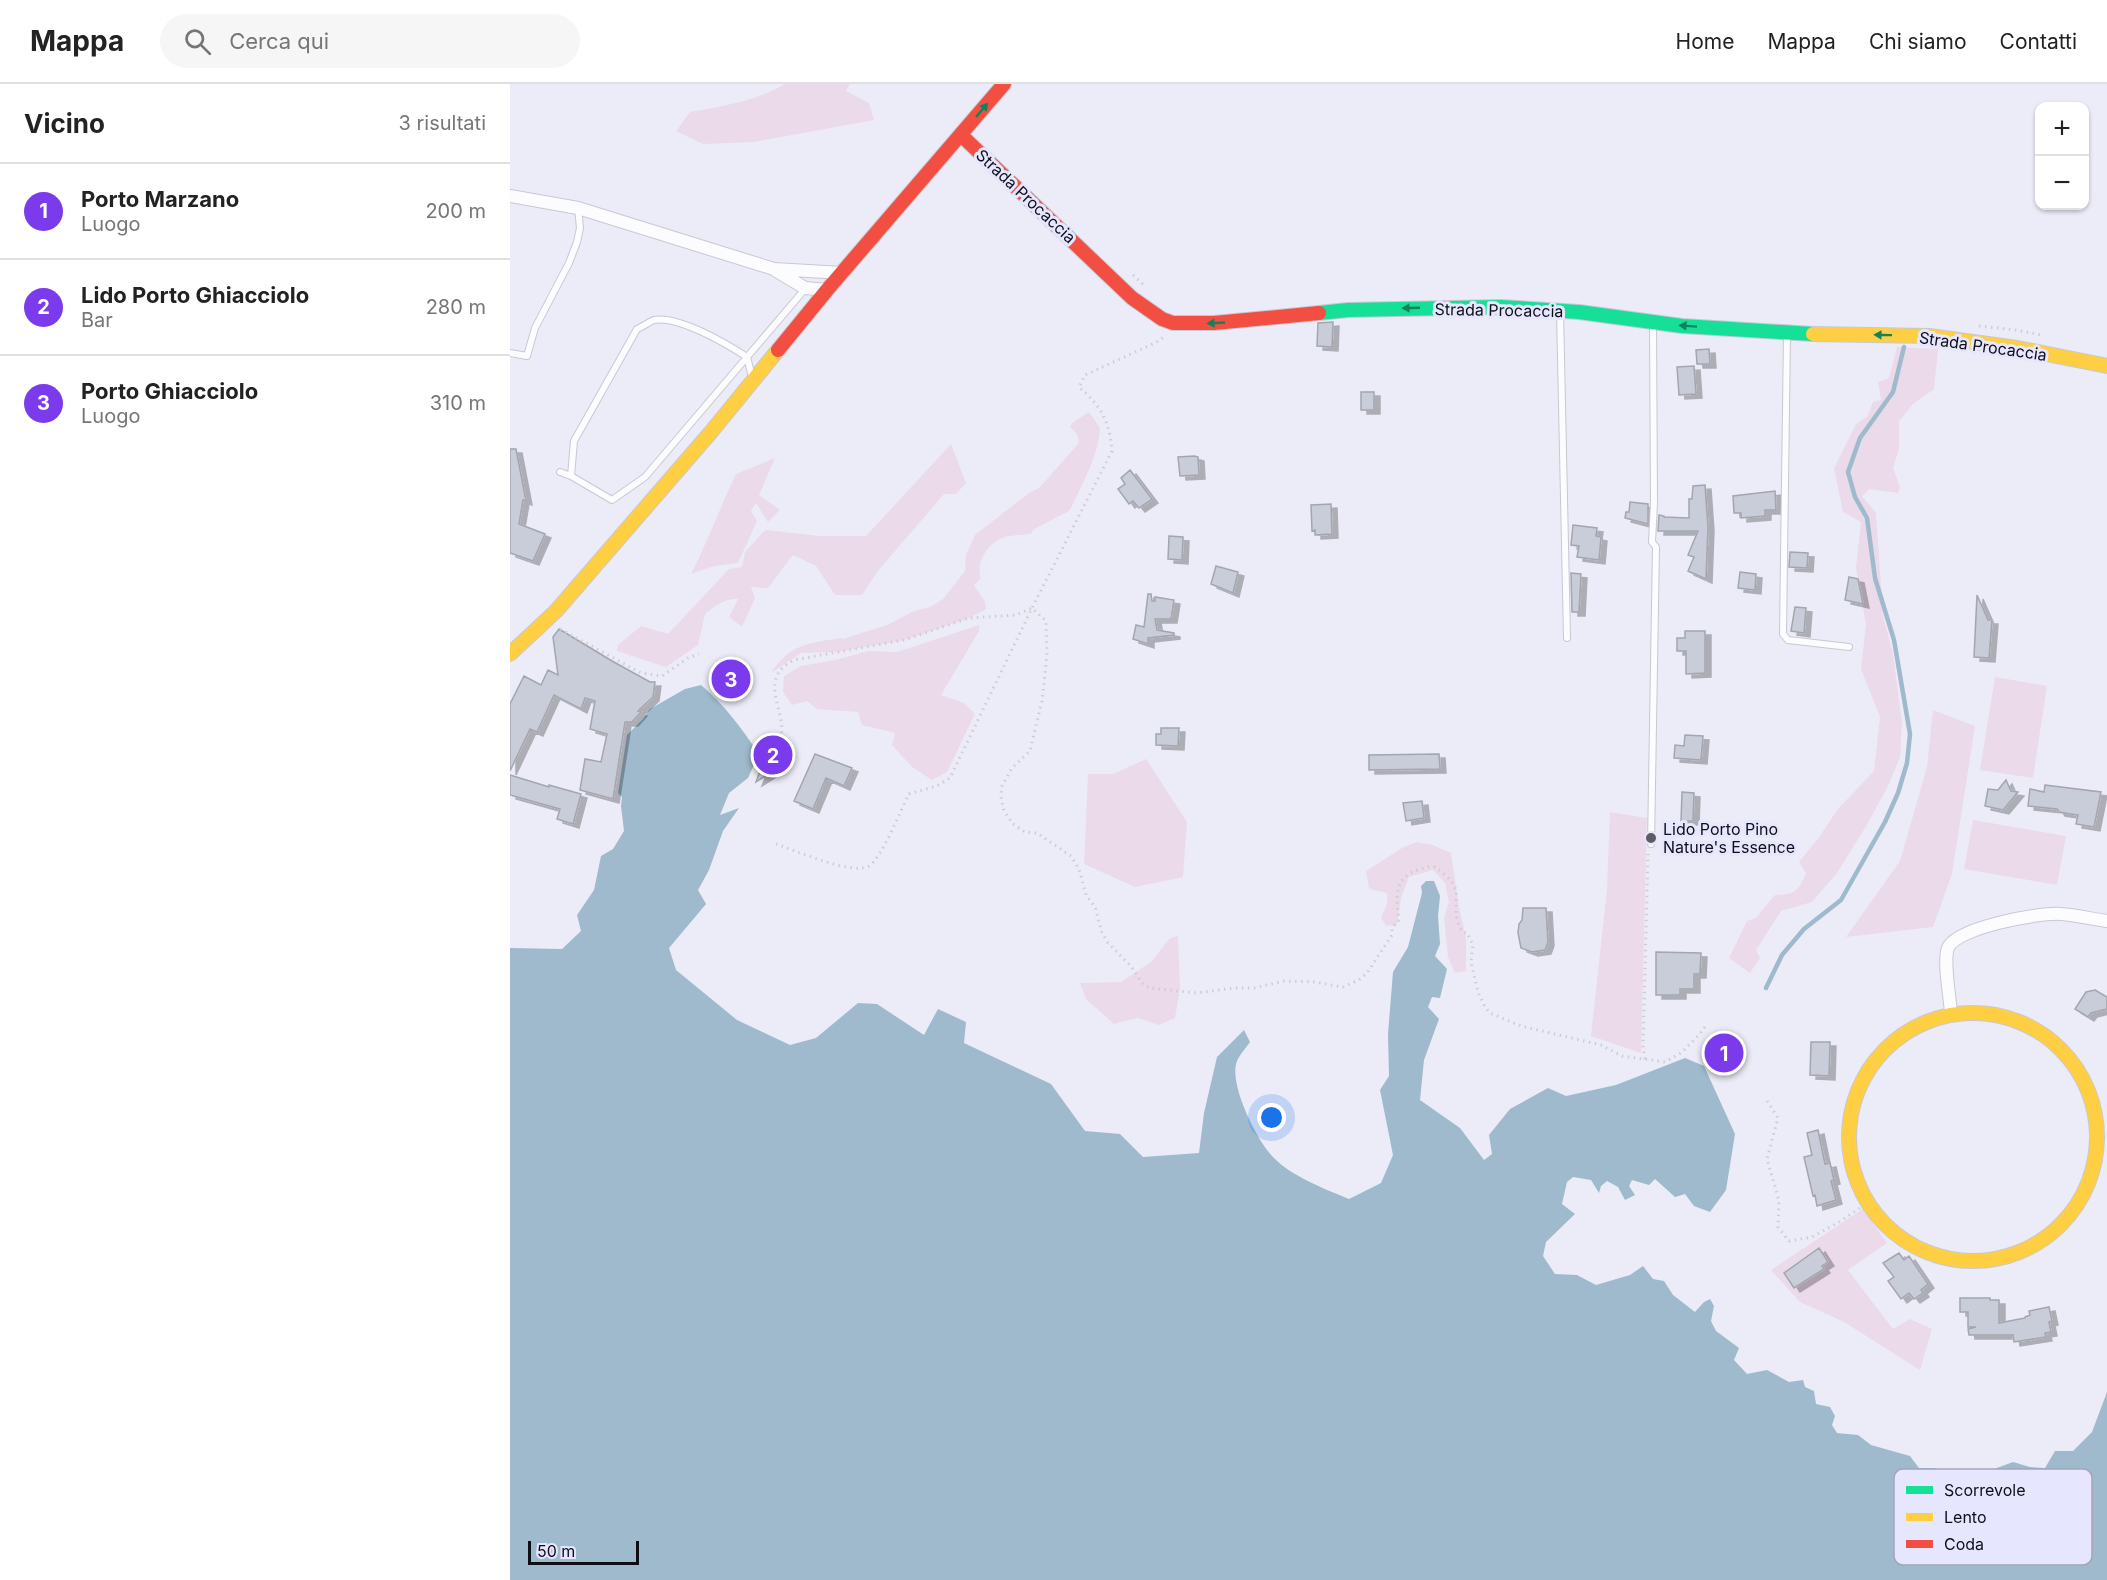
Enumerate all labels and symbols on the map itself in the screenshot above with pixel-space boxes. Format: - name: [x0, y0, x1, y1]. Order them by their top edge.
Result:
- one-way arrow: [976, 102, 988, 117]
- street label: Strada Procaccia: [972, 145, 1080, 247]
- street label: Strada Procaccia: [1434, 299, 1564, 321]
- one-way arrow: [1401, 303, 1420, 313]
- one-way arrow: [1207, 318, 1226, 327]
- one-way arrow: [1679, 321, 1698, 331]
- street label: Strada Procaccia: [1918, 327, 2048, 365]
- one-way arrow: [1874, 330, 1893, 340]
- pin: 3: [712, 656, 750, 702]
- pin: 2: [754, 732, 792, 778]
- place label: Lido Porto Pino Nature's Essence: [1663, 819, 1795, 857]
- marker: Lido Porto Pino Nature's Essence: [1644, 831, 1658, 845]
- pin: 1: [1704, 1030, 1744, 1076]
- your location: [1257, 1103, 1286, 1132]
- legend: [1894, 1469, 2092, 1565]
- text: Scorrevole: [1944, 1480, 2026, 1500]
- text: Lento: [1944, 1507, 1987, 1527]
- text: Coda: [1944, 1534, 1984, 1554]
- scale bar: [528, 1538, 639, 1566]

